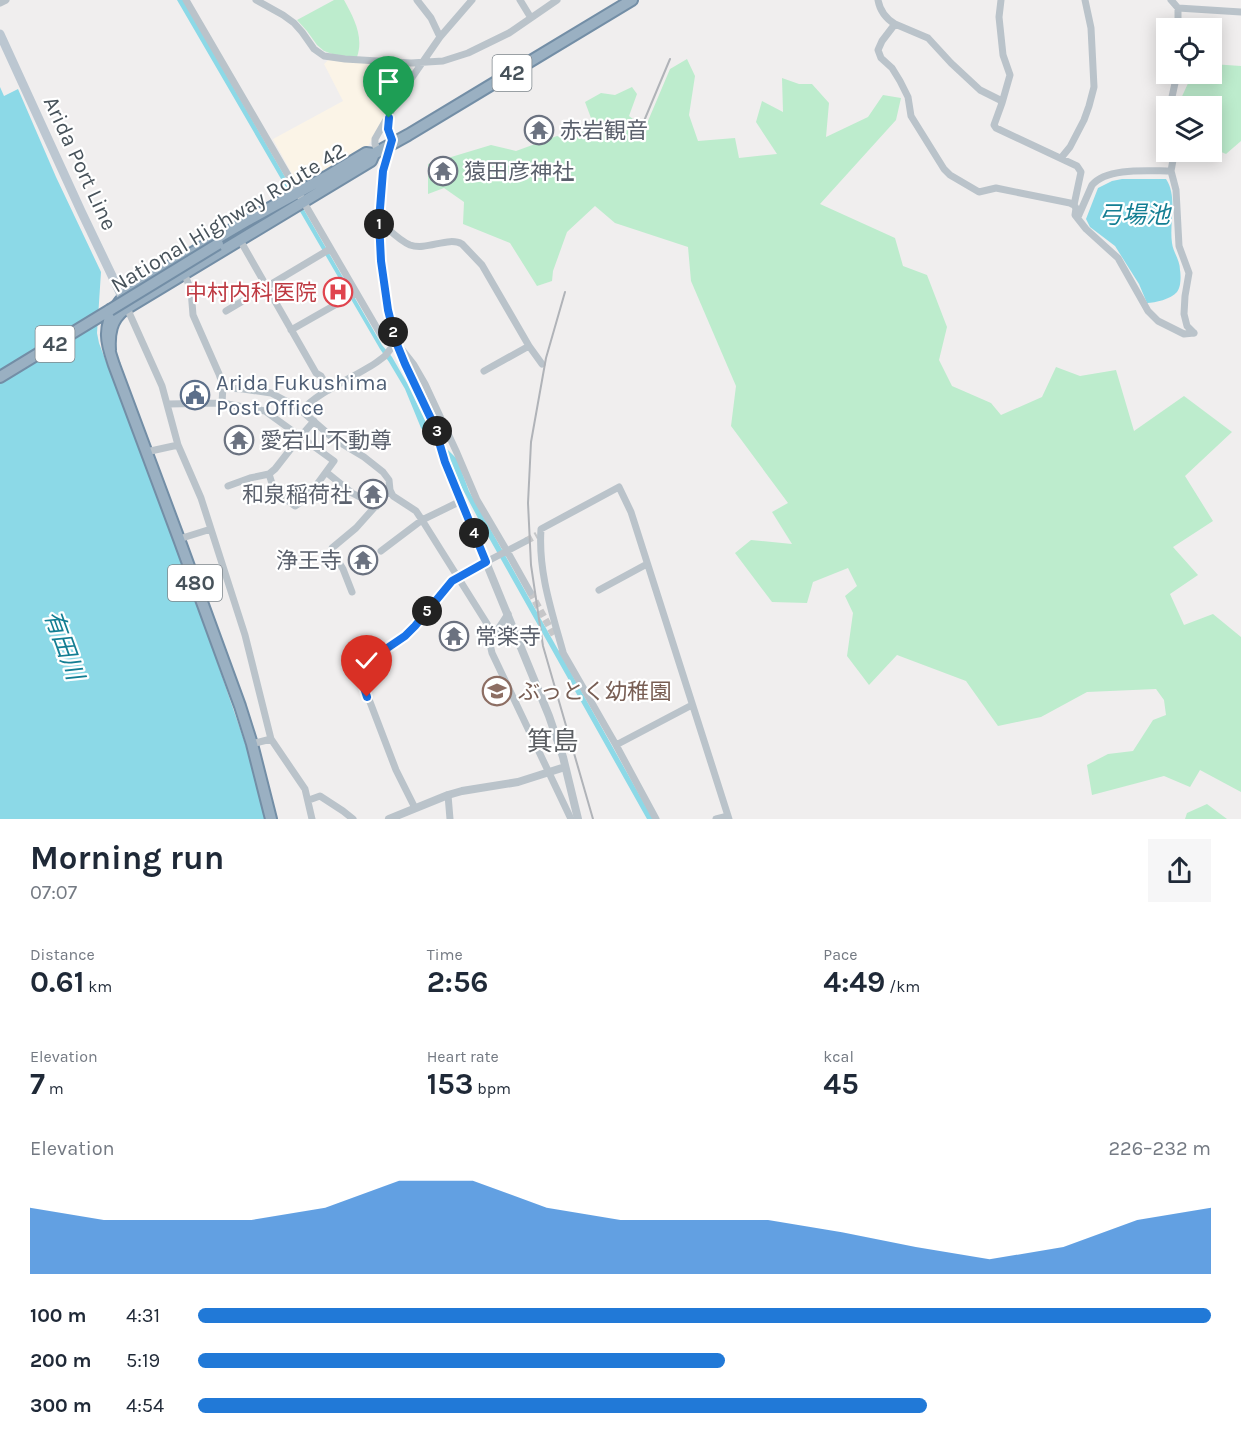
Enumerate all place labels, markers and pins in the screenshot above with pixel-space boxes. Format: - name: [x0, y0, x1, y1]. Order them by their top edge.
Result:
- pin: [363, 56, 414, 118]
- temple icon: 赤岩観音: [523, 114, 555, 146]
- place label: 赤岩観音: [560, 118, 648, 144]
- temple icon: 猿田彦神社: [427, 155, 459, 187]
- place label: 猿田彦神社: [464, 159, 574, 185]
- pin: 1: [364, 209, 394, 239]
- hospital icon: 中村内科医院: [322, 276, 354, 308]
- place label: 中村内科医院: [185, 280, 317, 306]
- pin: 2: [378, 317, 408, 347]
- place label: Arida Fukushima Post Office: [216, 370, 388, 421]
- public building icon: Arida Fukushima Post Office: [179, 379, 211, 411]
- pin: 3: [422, 416, 452, 446]
- temple icon: 愛宕山不動尊: [223, 424, 255, 456]
- place label: 愛宕山不動尊: [260, 428, 392, 454]
- temple icon: 和泉稲荷社: [357, 478, 389, 510]
- place label: 和泉稲荷社: [242, 482, 352, 508]
- pin: 4: [459, 518, 489, 548]
- temple icon: 浄王寺: [347, 544, 379, 576]
- place label: 浄王寺: [276, 548, 342, 574]
- pin: 5: [412, 596, 442, 626]
- temple icon: 常楽寺: [438, 620, 470, 652]
- place label: 常楽寺: [475, 624, 541, 650]
- pin: [341, 635, 392, 697]
- school or university icon: ぶっとく幼稚園: [481, 675, 513, 707]
- place label: ぶっとく幼稚園: [518, 679, 671, 705]

